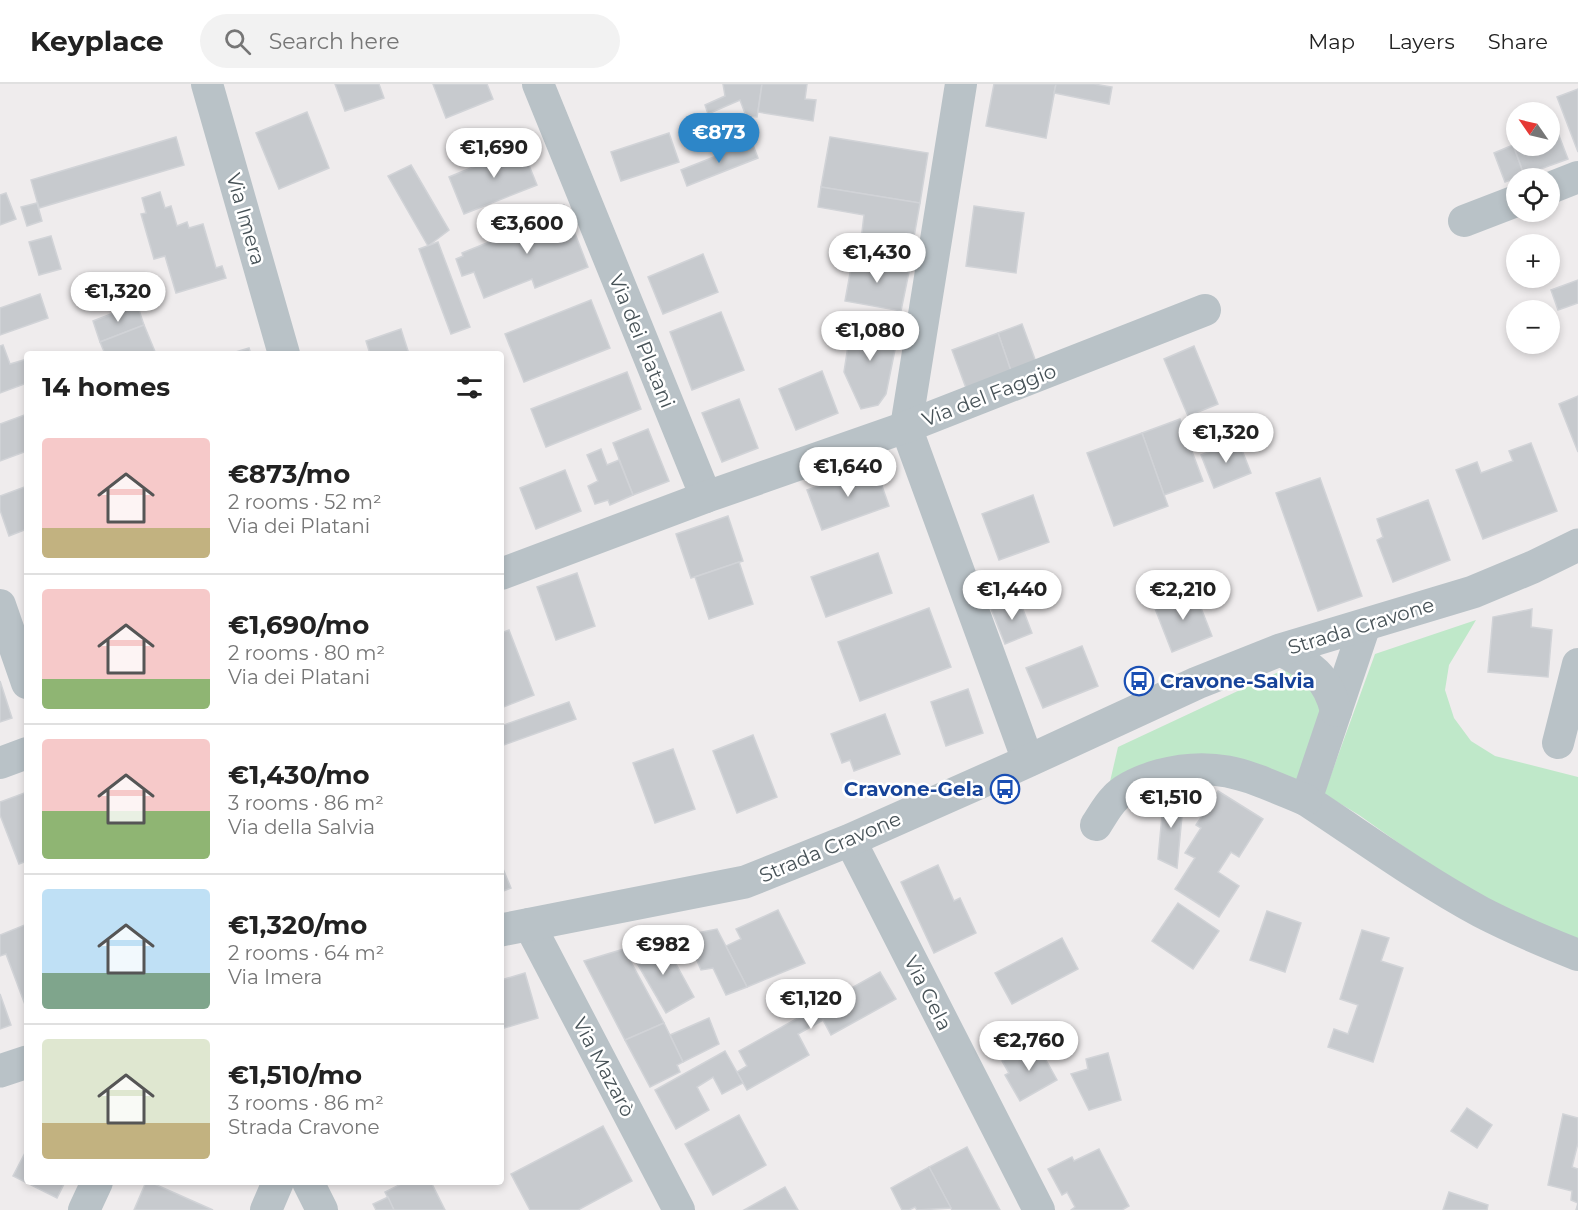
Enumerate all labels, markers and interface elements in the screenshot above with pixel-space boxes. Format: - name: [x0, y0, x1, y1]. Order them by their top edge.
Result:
- search box: [200, 14, 620, 68]
- text: Keyplace: [30, 24, 164, 58]
- icon: search: [221, 25, 254, 58]
- text: Search here: [269, 28, 400, 55]
- text: Map: [1308, 29, 1355, 54]
- text: Layers: [1388, 29, 1455, 54]
- text: Share: [1488, 29, 1548, 54]
- north arrow: [1506, 102, 1560, 156]
- map controls: [1506, 102, 1560, 354]
- pin: €873: [683, 113, 755, 164]
- text: €873: [692, 120, 746, 144]
- pin: €1,690: [445, 128, 543, 179]
- text: €1,690: [460, 135, 528, 159]
- button: locate: [1506, 168, 1560, 222]
- street label: Via Imera: [221, 170, 271, 268]
- pin: €3,600: [478, 204, 576, 255]
- text: €3,600: [491, 211, 563, 235]
- pin: €1,430: [828, 233, 926, 284]
- button: +: [1506, 234, 1560, 288]
- text: €1,430: [843, 240, 911, 264]
- street label: Via dei Platani: [604, 271, 680, 411]
- pin: €1,320: [69, 272, 167, 323]
- text: €1,320: [85, 279, 151, 303]
- button: −: [1506, 300, 1560, 354]
- pin: €1,080: [821, 311, 919, 362]
- text: €1,080: [835, 318, 905, 342]
- street label: Via del Faggio: [919, 358, 1059, 432]
- text: 14 homes: [42, 371, 170, 403]
- icon: filters: [453, 371, 486, 404]
- pin: €1,320: [1177, 413, 1275, 464]
- text: €1,320: [1193, 420, 1259, 444]
- pin: €1,640: [799, 447, 897, 498]
- text: €1,640: [813, 454, 883, 478]
- text: €873/mo: [228, 458, 350, 490]
- icon: home: [90, 462, 162, 534]
- text: 2 rooms · 52 m²: [228, 490, 382, 514]
- text: Via dei Platani: [228, 514, 370, 538]
- pin: €1,440: [963, 570, 1061, 621]
- pin: €2,210: [1134, 570, 1232, 621]
- text: €1,440: [977, 577, 1047, 601]
- text: €2,210: [1150, 577, 1216, 601]
- street label: Strada Cravone: [1285, 592, 1437, 660]
- text: €1,690/mo: [228, 609, 369, 641]
- icon: home: [90, 613, 162, 685]
- text: 2 rooms · 80 m²: [228, 641, 385, 665]
- text: Via dei Platani: [228, 665, 370, 689]
- bus stop icon: Cravone-Salvia: [1123, 665, 1155, 697]
- place label: Cravone-Salvia: [1160, 669, 1315, 693]
- text: €1,430/mo: [228, 759, 370, 791]
- icon: home: [90, 763, 162, 835]
- bus stop icon: Cravone-Gela: [989, 773, 1021, 805]
- place label: Cravone-Gela: [844, 777, 984, 801]
- pin: €1,510: [1122, 778, 1220, 829]
- text: €1,510: [1140, 785, 1202, 809]
- text: 3 rooms · 86 m²: [228, 791, 384, 815]
- street label: Strada Cravone: [755, 806, 905, 888]
- text: Via della Salvia: [228, 815, 375, 839]
- text: €1,320/mo: [228, 909, 367, 941]
- icon: home: [90, 913, 162, 985]
- pin: €982: [627, 925, 699, 976]
- text: €982: [636, 932, 690, 956]
- text: 2 rooms · 64 m²: [228, 941, 384, 965]
- street label: Via Gela: [899, 952, 957, 1034]
- text: Via Imera: [228, 965, 322, 989]
- pin: €1,120: [762, 979, 860, 1030]
- text: €1,120: [780, 986, 842, 1010]
- street label: Via Mazarò: [568, 1013, 640, 1121]
- pin: €2,760: [980, 1021, 1078, 1072]
- text: €2,760: [993, 1028, 1065, 1052]
- text: €1,510/mo: [228, 1059, 362, 1091]
- icon: home: [90, 1063, 162, 1135]
- text: 3 rooms · 86 m²: [228, 1091, 384, 1115]
- text: Strada Cravone: [228, 1115, 380, 1139]

